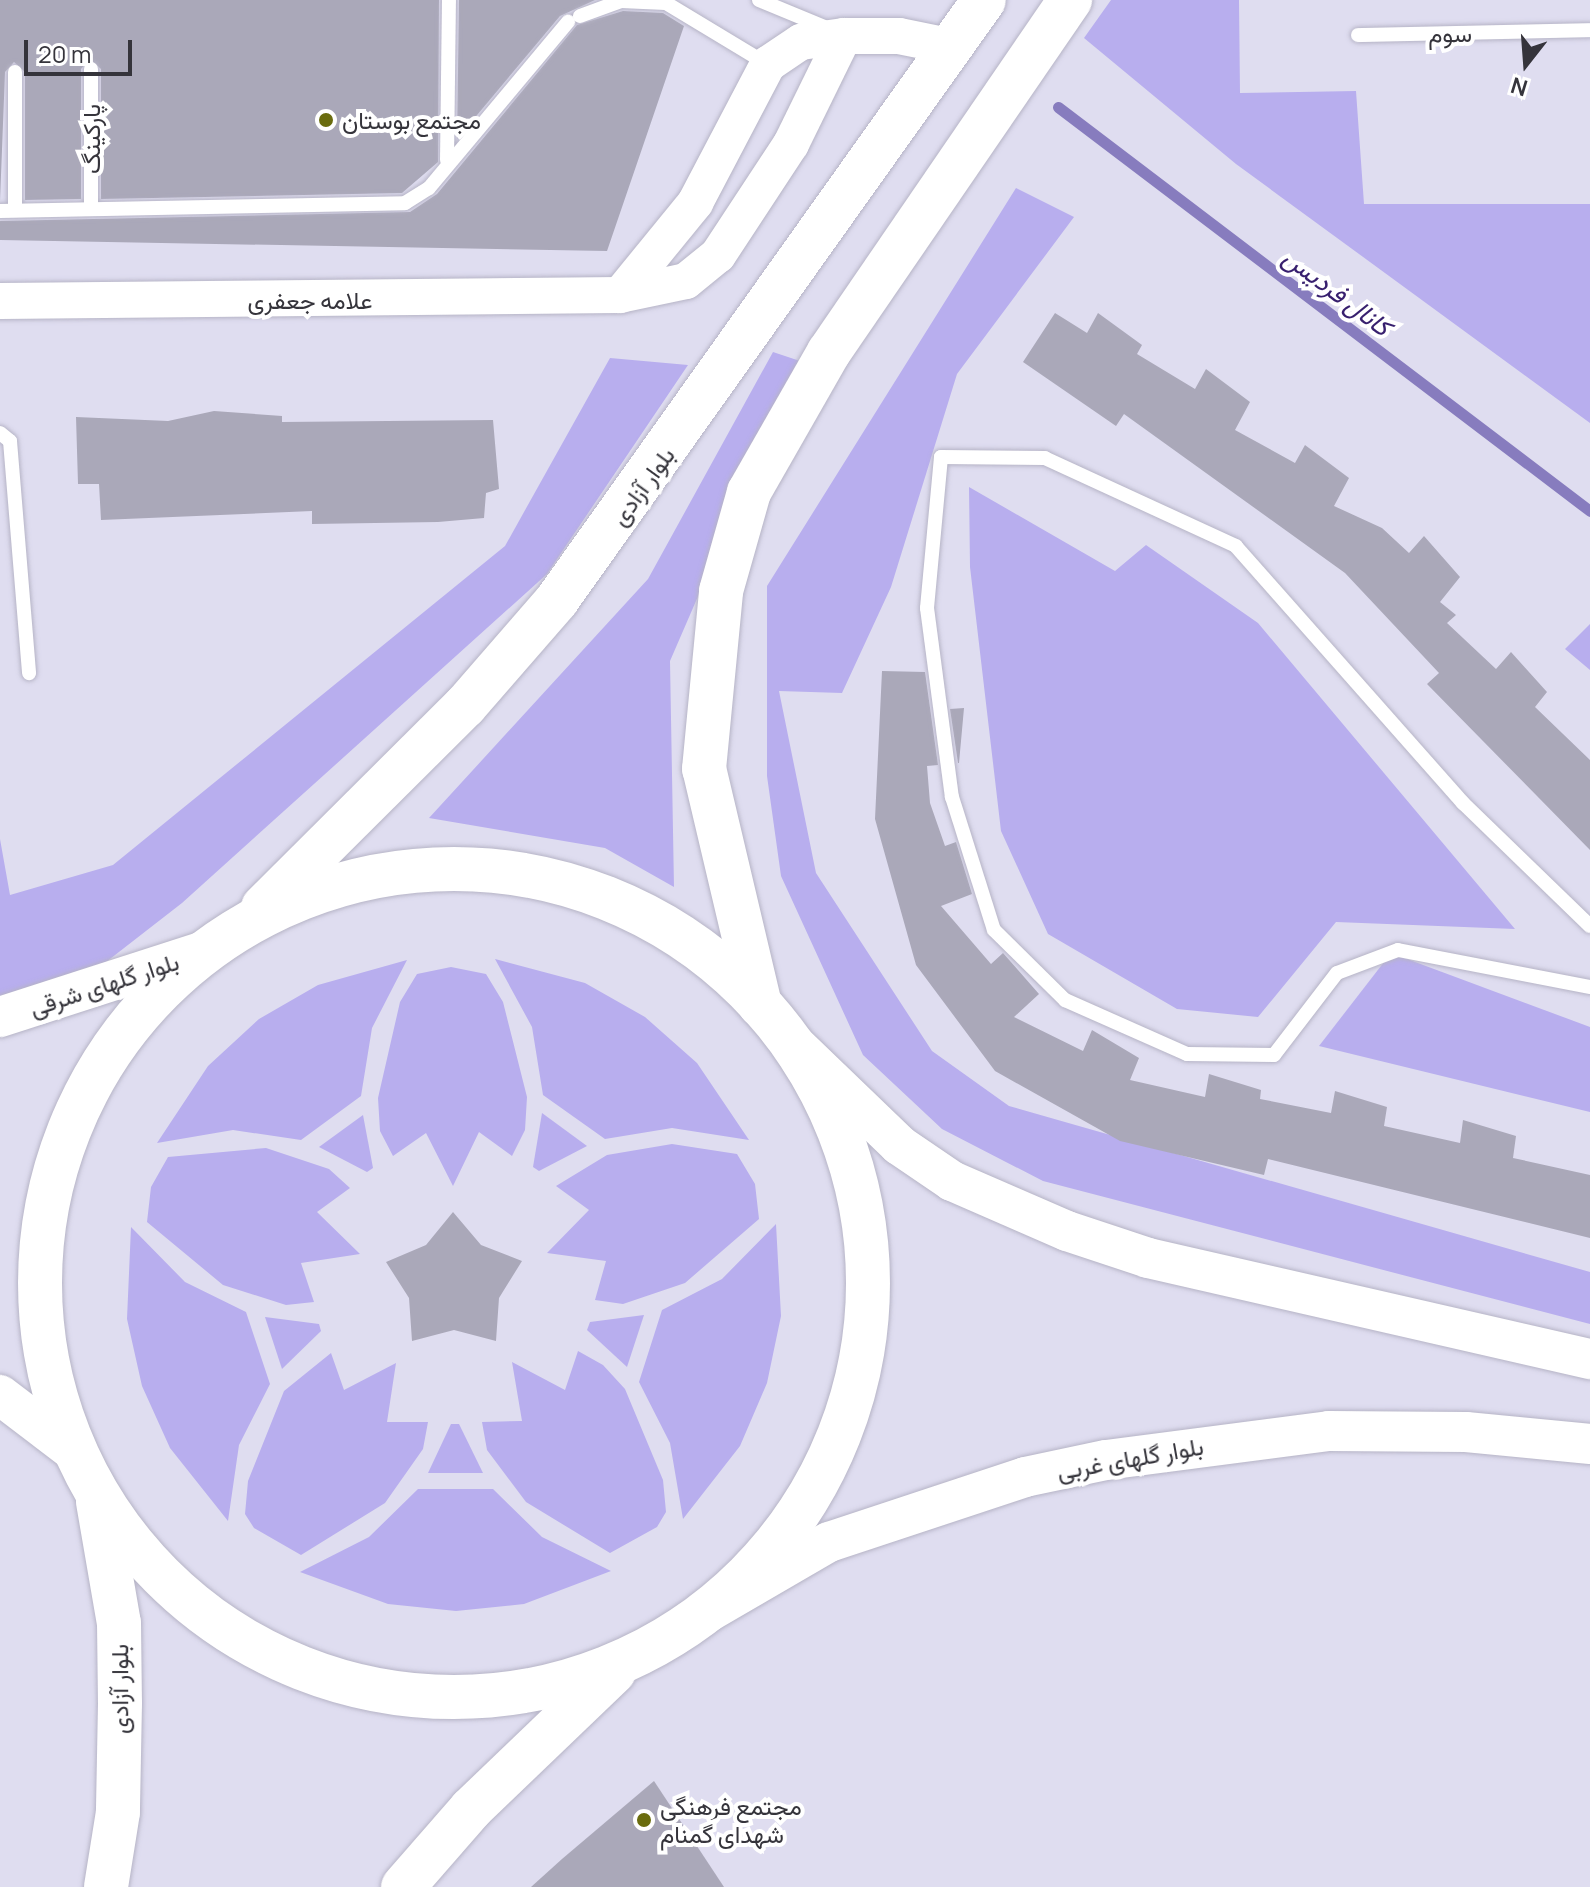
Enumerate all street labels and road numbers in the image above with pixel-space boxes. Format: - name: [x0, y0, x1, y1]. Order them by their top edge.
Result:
- street label: سوم: [1428, 18, 1472, 48]
- street label: پارکینگ: [77, 104, 105, 174]
- street label: علامه جعفری: [248, 286, 372, 314]
- street label: بلوار آزادی: [604, 441, 680, 531]
- street label: بلوار گلهای شرقی: [26, 946, 182, 1022]
- street label: بلوار گلهای غربی: [1054, 1431, 1206, 1485]
- street label: بلوار آزادی: [105, 1644, 133, 1734]

